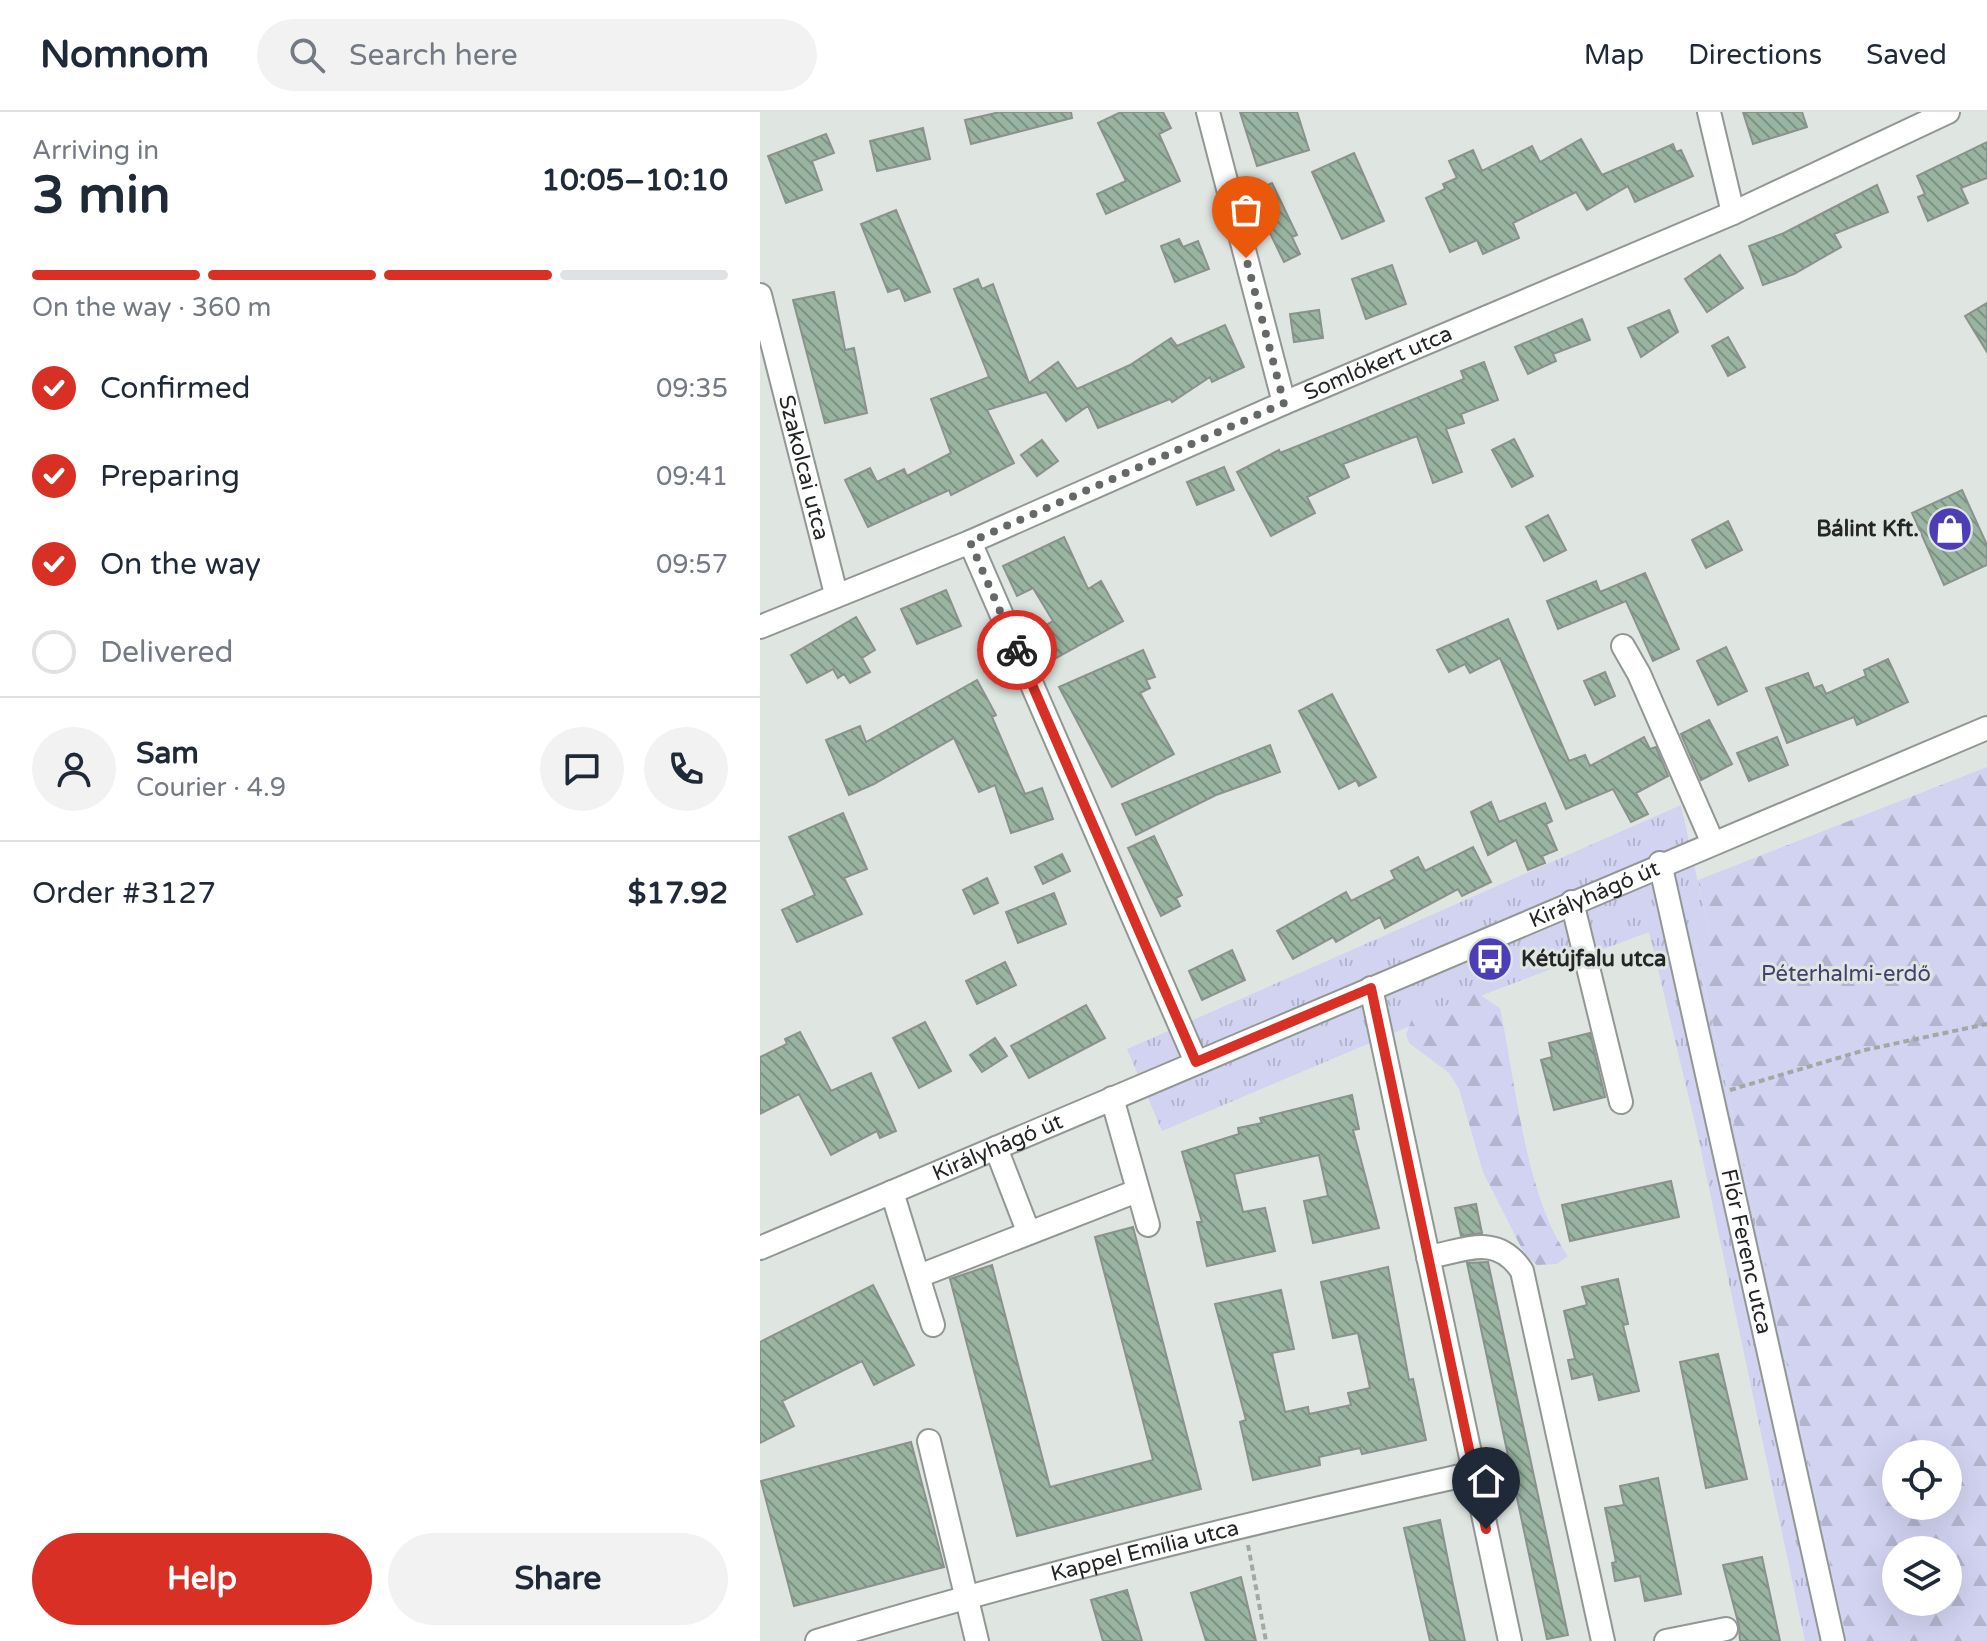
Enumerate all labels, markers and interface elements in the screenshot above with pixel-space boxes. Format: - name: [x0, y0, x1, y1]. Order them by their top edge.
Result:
- search box: [257, 19, 817, 91]
- text: Nomnom: [40, 32, 209, 78]
- icon: search: [285, 33, 329, 77]
- text: Search here: [349, 37, 518, 74]
- text: Map: [1584, 38, 1644, 72]
- text: Directions: [1688, 38, 1822, 72]
- text: Saved: [1866, 38, 1947, 72]
- text: Arriving in: [32, 135, 159, 166]
- text: 10:05–10:10: [541, 162, 728, 199]
- text: 3 min: [32, 164, 171, 227]
- pin: [1212, 176, 1280, 258]
- icon: bag: [1224, 188, 1268, 232]
- text: On the way · 360 m: [32, 292, 271, 323]
- street label: Somlókert utca: [1300, 320, 1456, 406]
- icon: check: [32, 366, 76, 410]
- text: Confirmed: [100, 370, 251, 407]
- text: 09:35: [656, 373, 728, 404]
- street label: Szakolcai utca: [773, 392, 835, 543]
- icon: check: [32, 454, 76, 498]
- text: Preparing: [100, 458, 240, 495]
- text: 09:41: [656, 461, 728, 492]
- shop icon: Bálint Kft.: [1926, 505, 1974, 553]
- place label: Bálint Kft.: [1816, 516, 1919, 542]
- icon: check: [32, 542, 76, 586]
- text: On the way: [100, 546, 261, 583]
- text: 09:57: [656, 549, 728, 580]
- courier: [977, 610, 1057, 690]
- icon: bike: [995, 628, 1039, 672]
- text: Delivered: [100, 634, 234, 671]
- button: person: [32, 727, 116, 811]
- button: chat: [540, 727, 624, 811]
- button: phone: [644, 727, 728, 811]
- text: Sam: [136, 735, 199, 772]
- text: Courier · 4.9: [136, 772, 286, 803]
- street label: Királyhágó út: [1525, 855, 1663, 934]
- text: Order #3127: [32, 875, 216, 912]
- text: $17.92: [628, 875, 728, 912]
- bus stop icon: Kétújfalu utca: [1466, 935, 1514, 983]
- place label: Kétújfalu utca: [1521, 946, 1666, 972]
- park label: Péterhalmi-erdő: [1761, 961, 1931, 987]
- street label: Királyhágó út: [928, 1108, 1067, 1186]
- street label: Flór Ferenc utca: [1715, 1166, 1777, 1337]
- map controls: [1882, 1440, 1962, 1616]
- button: locate: [1882, 1440, 1962, 1520]
- pin: [1452, 1447, 1520, 1529]
- icon: home: [1464, 1459, 1508, 1503]
- street label: Kappel Emília utca: [1048, 1515, 1241, 1587]
- button: Help: [32, 1533, 372, 1625]
- button: Share: [388, 1533, 728, 1625]
- button: layers: [1882, 1536, 1962, 1616]

